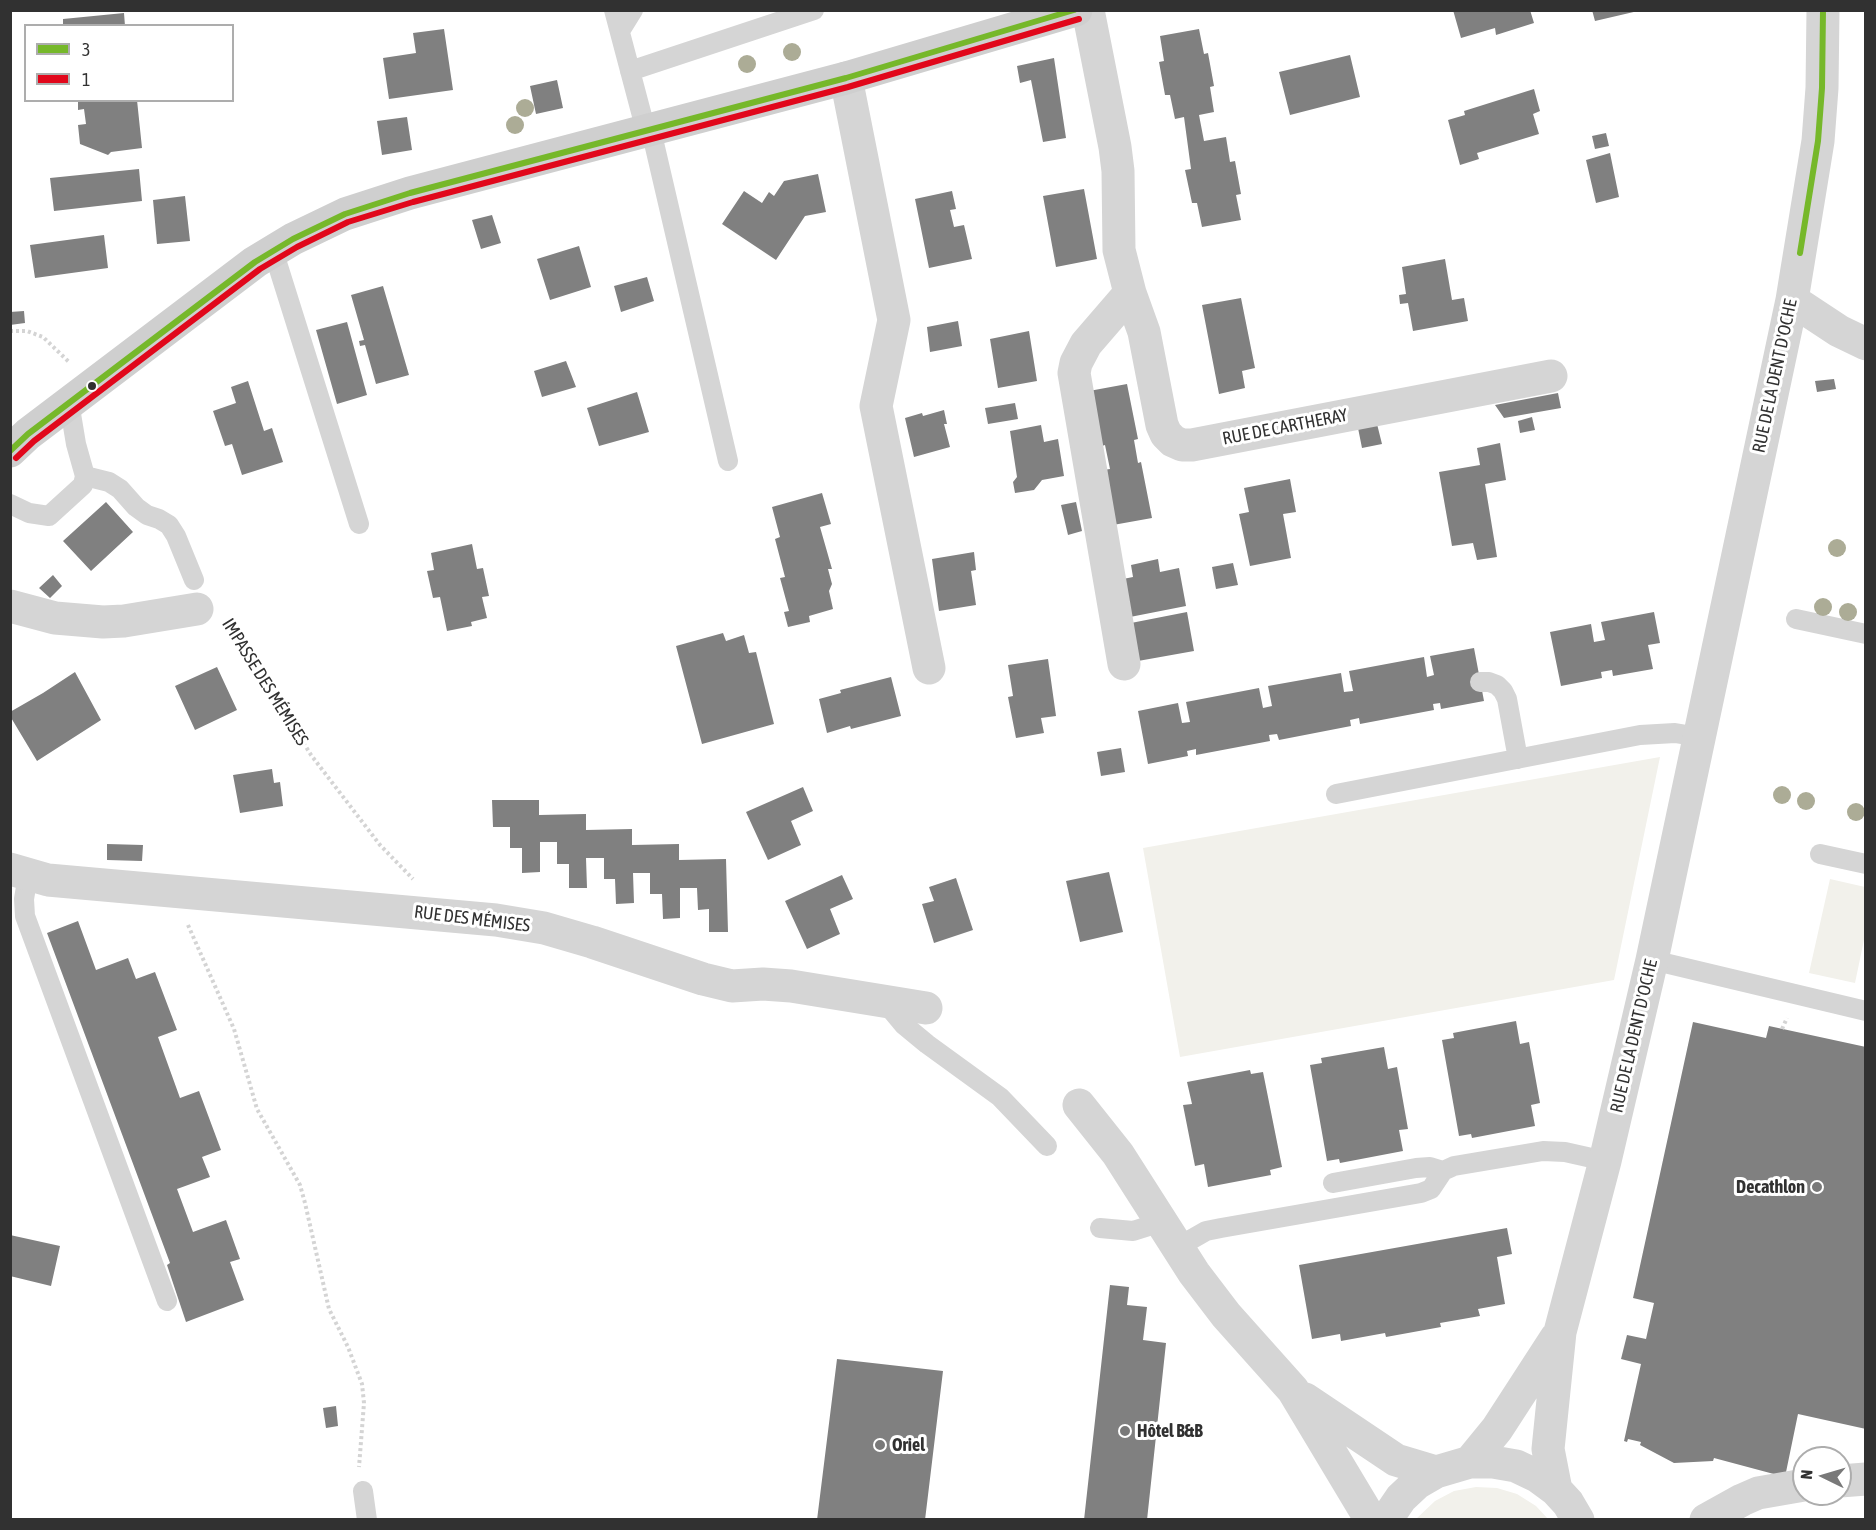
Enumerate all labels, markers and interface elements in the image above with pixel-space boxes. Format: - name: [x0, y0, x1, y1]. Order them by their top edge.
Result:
- legend: [24, 24, 234, 102]
- text: 3: [82, 39, 90, 60]
- text: 1: [82, 69, 90, 90]
- street label: RUE DE LA DENT D'OCHE: [1748, 297, 1802, 455]
- unlabelled marker: [86, 380, 98, 392]
- street label: RUE DE CARTHERAY: [1221, 404, 1349, 450]
- street label: IMPASSE DES MÉMISES: [217, 614, 313, 750]
- street label: RUE DES MÉMISES: [413, 901, 531, 937]
- street label: RUE DE LA DENT D'OCHE: [1606, 957, 1662, 1115]
- place label: Decathlon: [1736, 1176, 1805, 1198]
- marker: Decathlon: [1810, 1180, 1824, 1194]
- place label: Hôtel B&B: [1137, 1420, 1203, 1442]
- marker: Hôtel B&B: [1118, 1424, 1132, 1438]
- place label: Oriel: [892, 1434, 925, 1456]
- marker: Oriel: [873, 1438, 887, 1452]
- north arrow: [1792, 1446, 1852, 1506]
- text: N: [1797, 1469, 1815, 1480]

